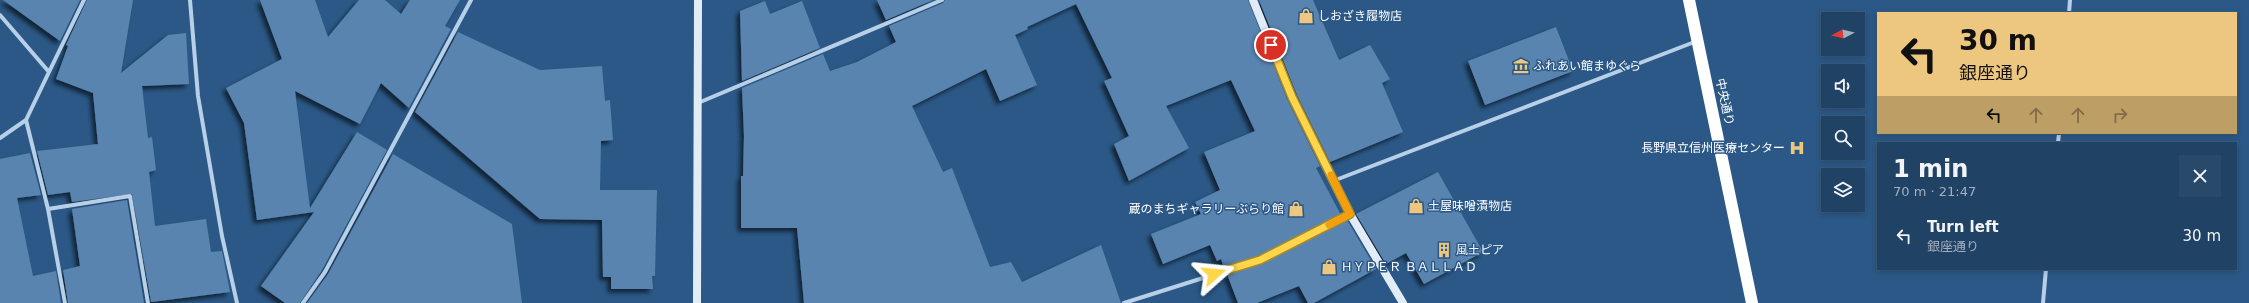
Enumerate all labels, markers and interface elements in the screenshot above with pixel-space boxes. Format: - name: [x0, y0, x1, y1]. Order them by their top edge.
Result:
- shop icon: しおざき履物店: [1297, 7, 1315, 25]
- place label: しおざき履物店: [1318, 9, 1402, 23]
- north arrow: [1821, 12, 1865, 56]
- map controls: [1821, 12, 1865, 212]
- text: 30 m: [1959, 24, 2037, 57]
- pin: [1254, 28, 1288, 62]
- icon: left: [1893, 28, 1945, 80]
- icon: arrive: [1260, 34, 1282, 56]
- museum icon: ふれあい館まゆぐら: [1512, 57, 1530, 75]
- place label: ふれあい館まゆぐら: [1533, 59, 1641, 73]
- text: 銀座通り: [1959, 62, 2031, 83]
- button: sound: [1821, 64, 1865, 108]
- street label: 中央通り: [1713, 77, 1737, 127]
- icon: left: [1983, 104, 2005, 126]
- icon: ahead: [2025, 104, 2047, 126]
- icon: ahead: [2067, 104, 2089, 126]
- icon: right: [2109, 104, 2131, 126]
- button: search: [1821, 116, 1865, 160]
- hospital icon: 長野県立信州医療センター: [1788, 139, 1806, 157]
- place label: 長野県立信州医療センター: [1641, 141, 1785, 155]
- text: 1 min: [1893, 155, 1968, 183]
- button: close: [2179, 155, 2221, 197]
- button: layers: [1821, 168, 1865, 212]
- text: 70 m · 21:47: [1893, 184, 1976, 199]
- shop icon: 土屋味噌漬物店: [1407, 197, 1425, 215]
- place label: 土屋味噌漬物店: [1428, 199, 1512, 213]
- shop icon: 蔵のまちギャラリーぶらり館: [1287, 200, 1305, 218]
- place label: 蔵のまちギャラリーぶらり館: [1128, 202, 1284, 216]
- text: Turn left: [1927, 218, 1999, 236]
- icon: left: [1893, 225, 1915, 247]
- text: 30 m: [2183, 227, 2221, 245]
- text: 銀座通り: [1927, 239, 1979, 254]
- building icon: 風土ピア: [1435, 241, 1453, 259]
- place label: 風土ピア: [1456, 243, 1504, 257]
- position arrow: [1193, 253, 1235, 295]
- shop icon: ＨＹＰＥＲ ＢＡＬＬＡＤ: [1320, 258, 1338, 276]
- place label: ＨＹＰＥＲ ＢＡＬＬＡＤ: [1341, 260, 1477, 274]

